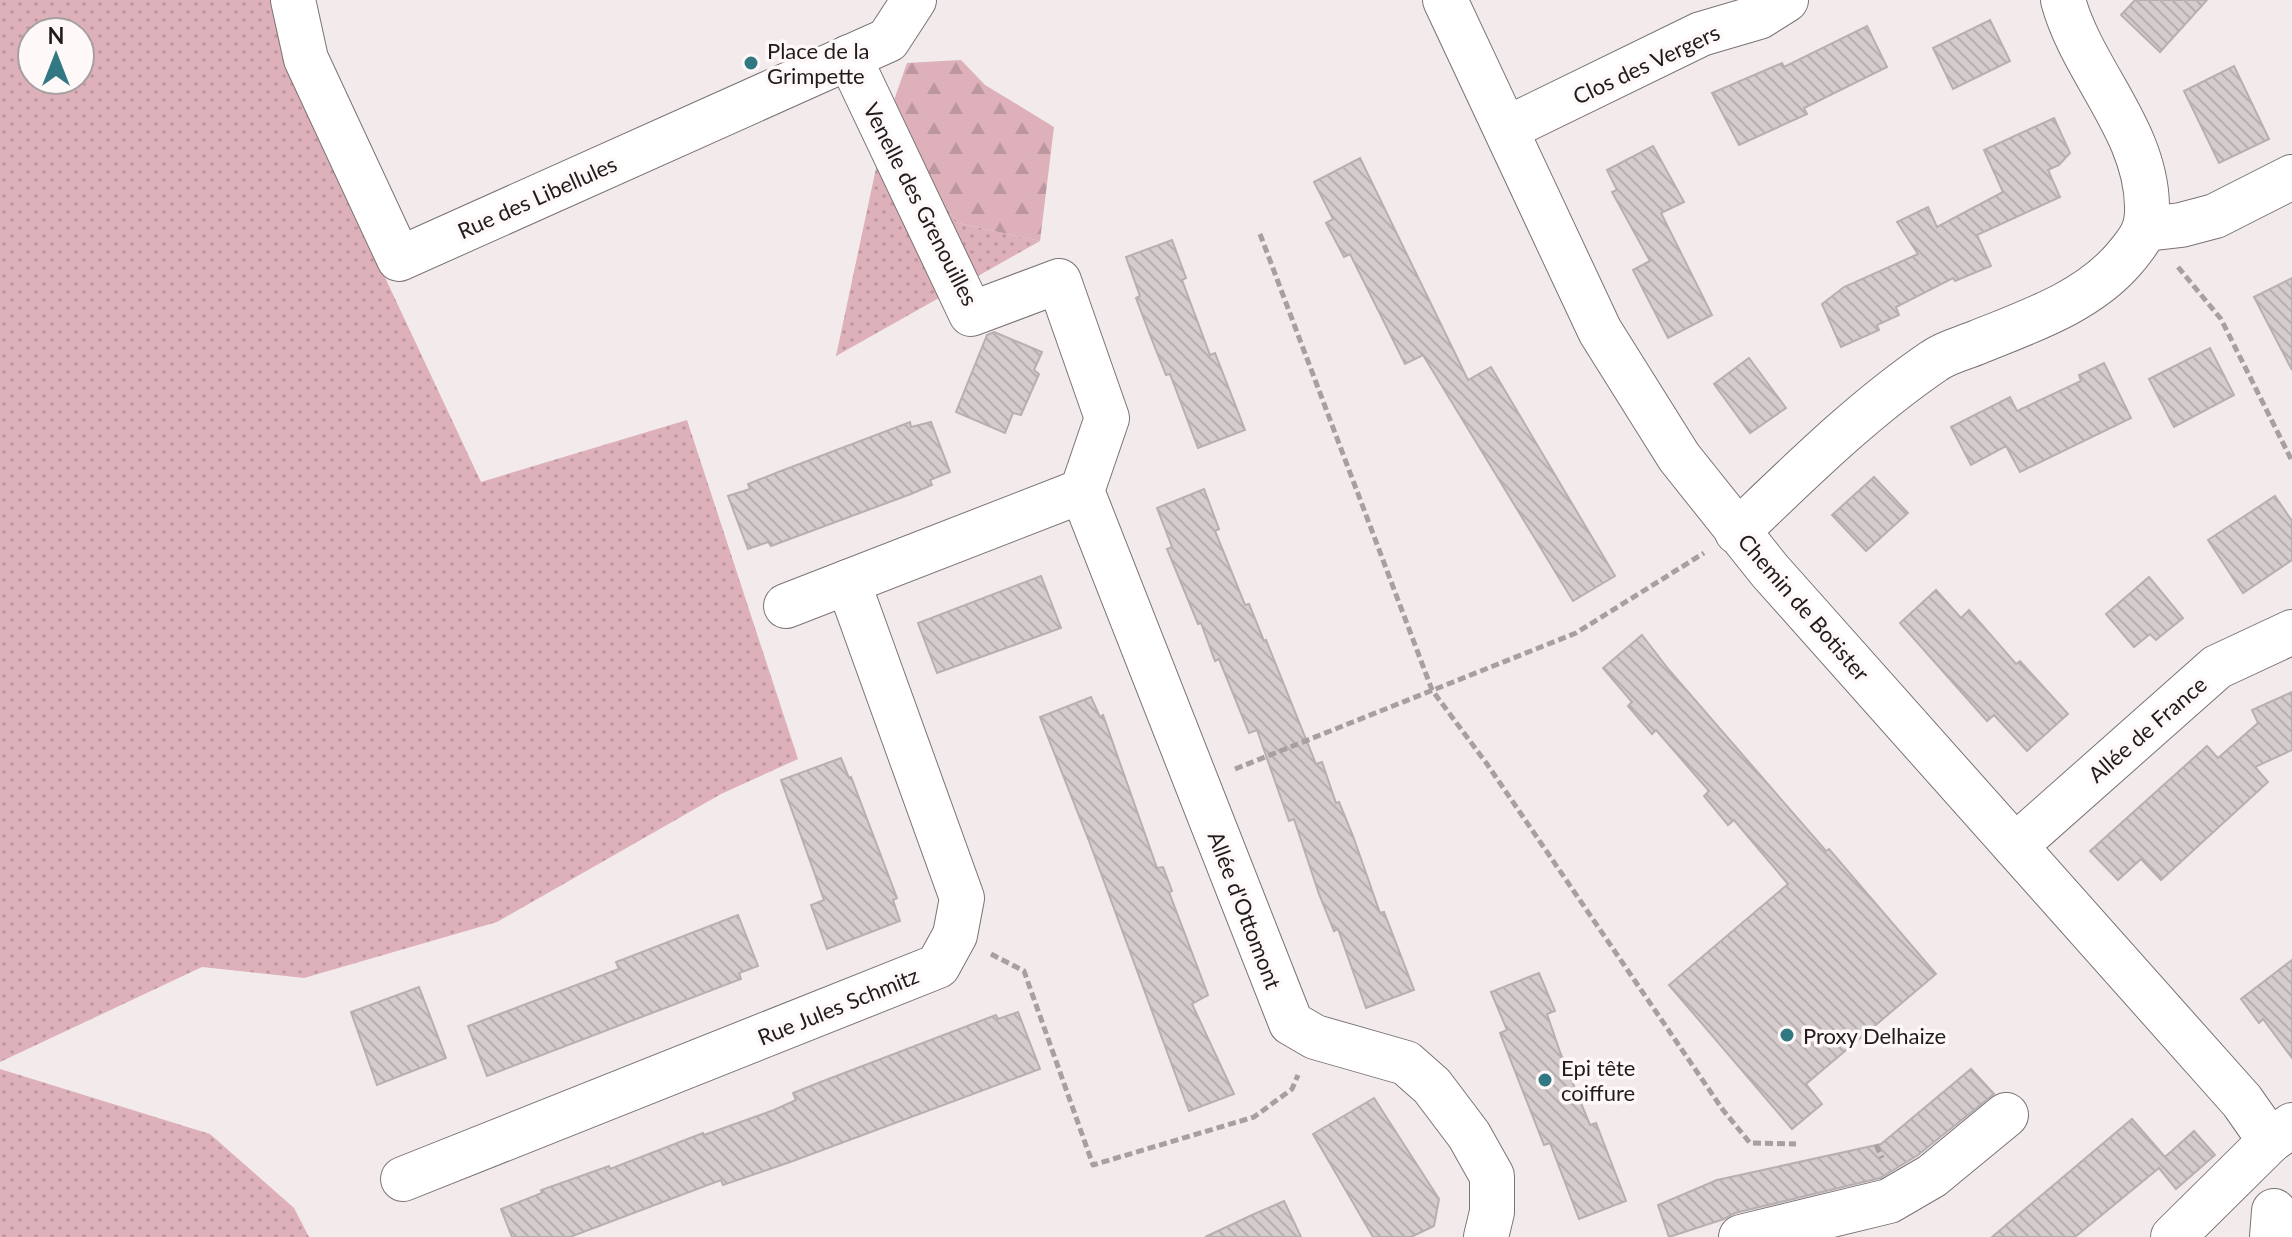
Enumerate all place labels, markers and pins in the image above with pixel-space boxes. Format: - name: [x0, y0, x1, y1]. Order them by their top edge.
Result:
- place label: Place de la Grimpette: [767, 37, 870, 89]
- marker: Place de la Grimpette: [742, 54, 760, 72]
- place label: Proxy Delhaize: [1803, 1022, 1946, 1049]
- marker: Proxy Delhaize: [1778, 1026, 1796, 1044]
- place label: Epi tête coiffure: [1561, 1054, 1635, 1106]
- marker: Epi tête coiffure: [1536, 1071, 1554, 1089]

